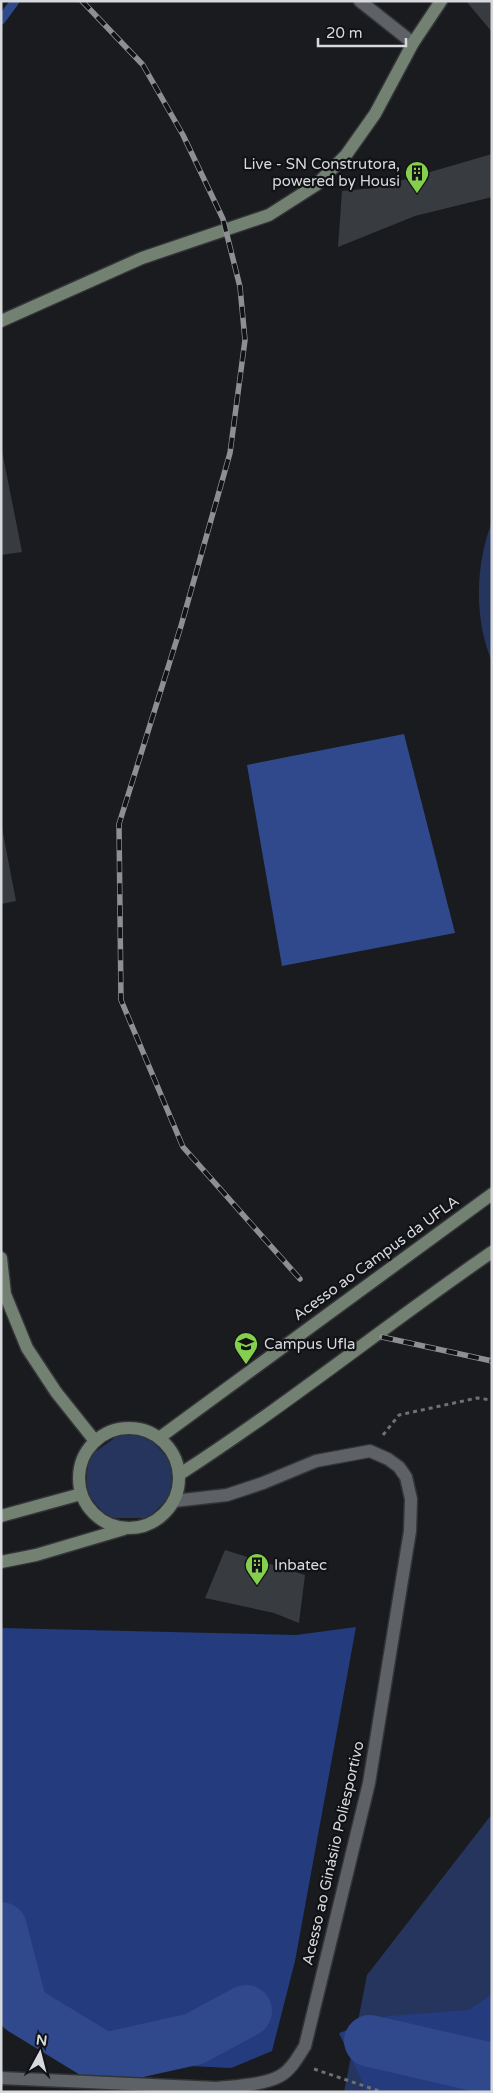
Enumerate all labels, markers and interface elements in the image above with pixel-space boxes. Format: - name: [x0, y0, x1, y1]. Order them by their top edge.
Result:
- scale bar: [318, 15, 406, 47]
- text: 20 m: [326, 24, 363, 42]
- place label: Live - SN Construtora, powered by Housi: [243, 155, 400, 190]
- building icon: Live - SN Construtora, powered by Housi: [404, 160, 430, 194]
- street label: Acesso ao Campus da UFLA: [290, 1192, 462, 1324]
- school or university icon: Campus Ufla: [233, 1331, 259, 1365]
- place label: Campus Ufla: [264, 1335, 356, 1353]
- building icon: Inbatec: [244, 1552, 270, 1586]
- place label: Inbatec: [274, 1556, 327, 1574]
- street label: Acesso ao Ginásiio Poliesportivo: [298, 1739, 368, 1967]
- north arrow: [15, 2028, 65, 2078]
- text: N: [35, 2031, 48, 2050]

